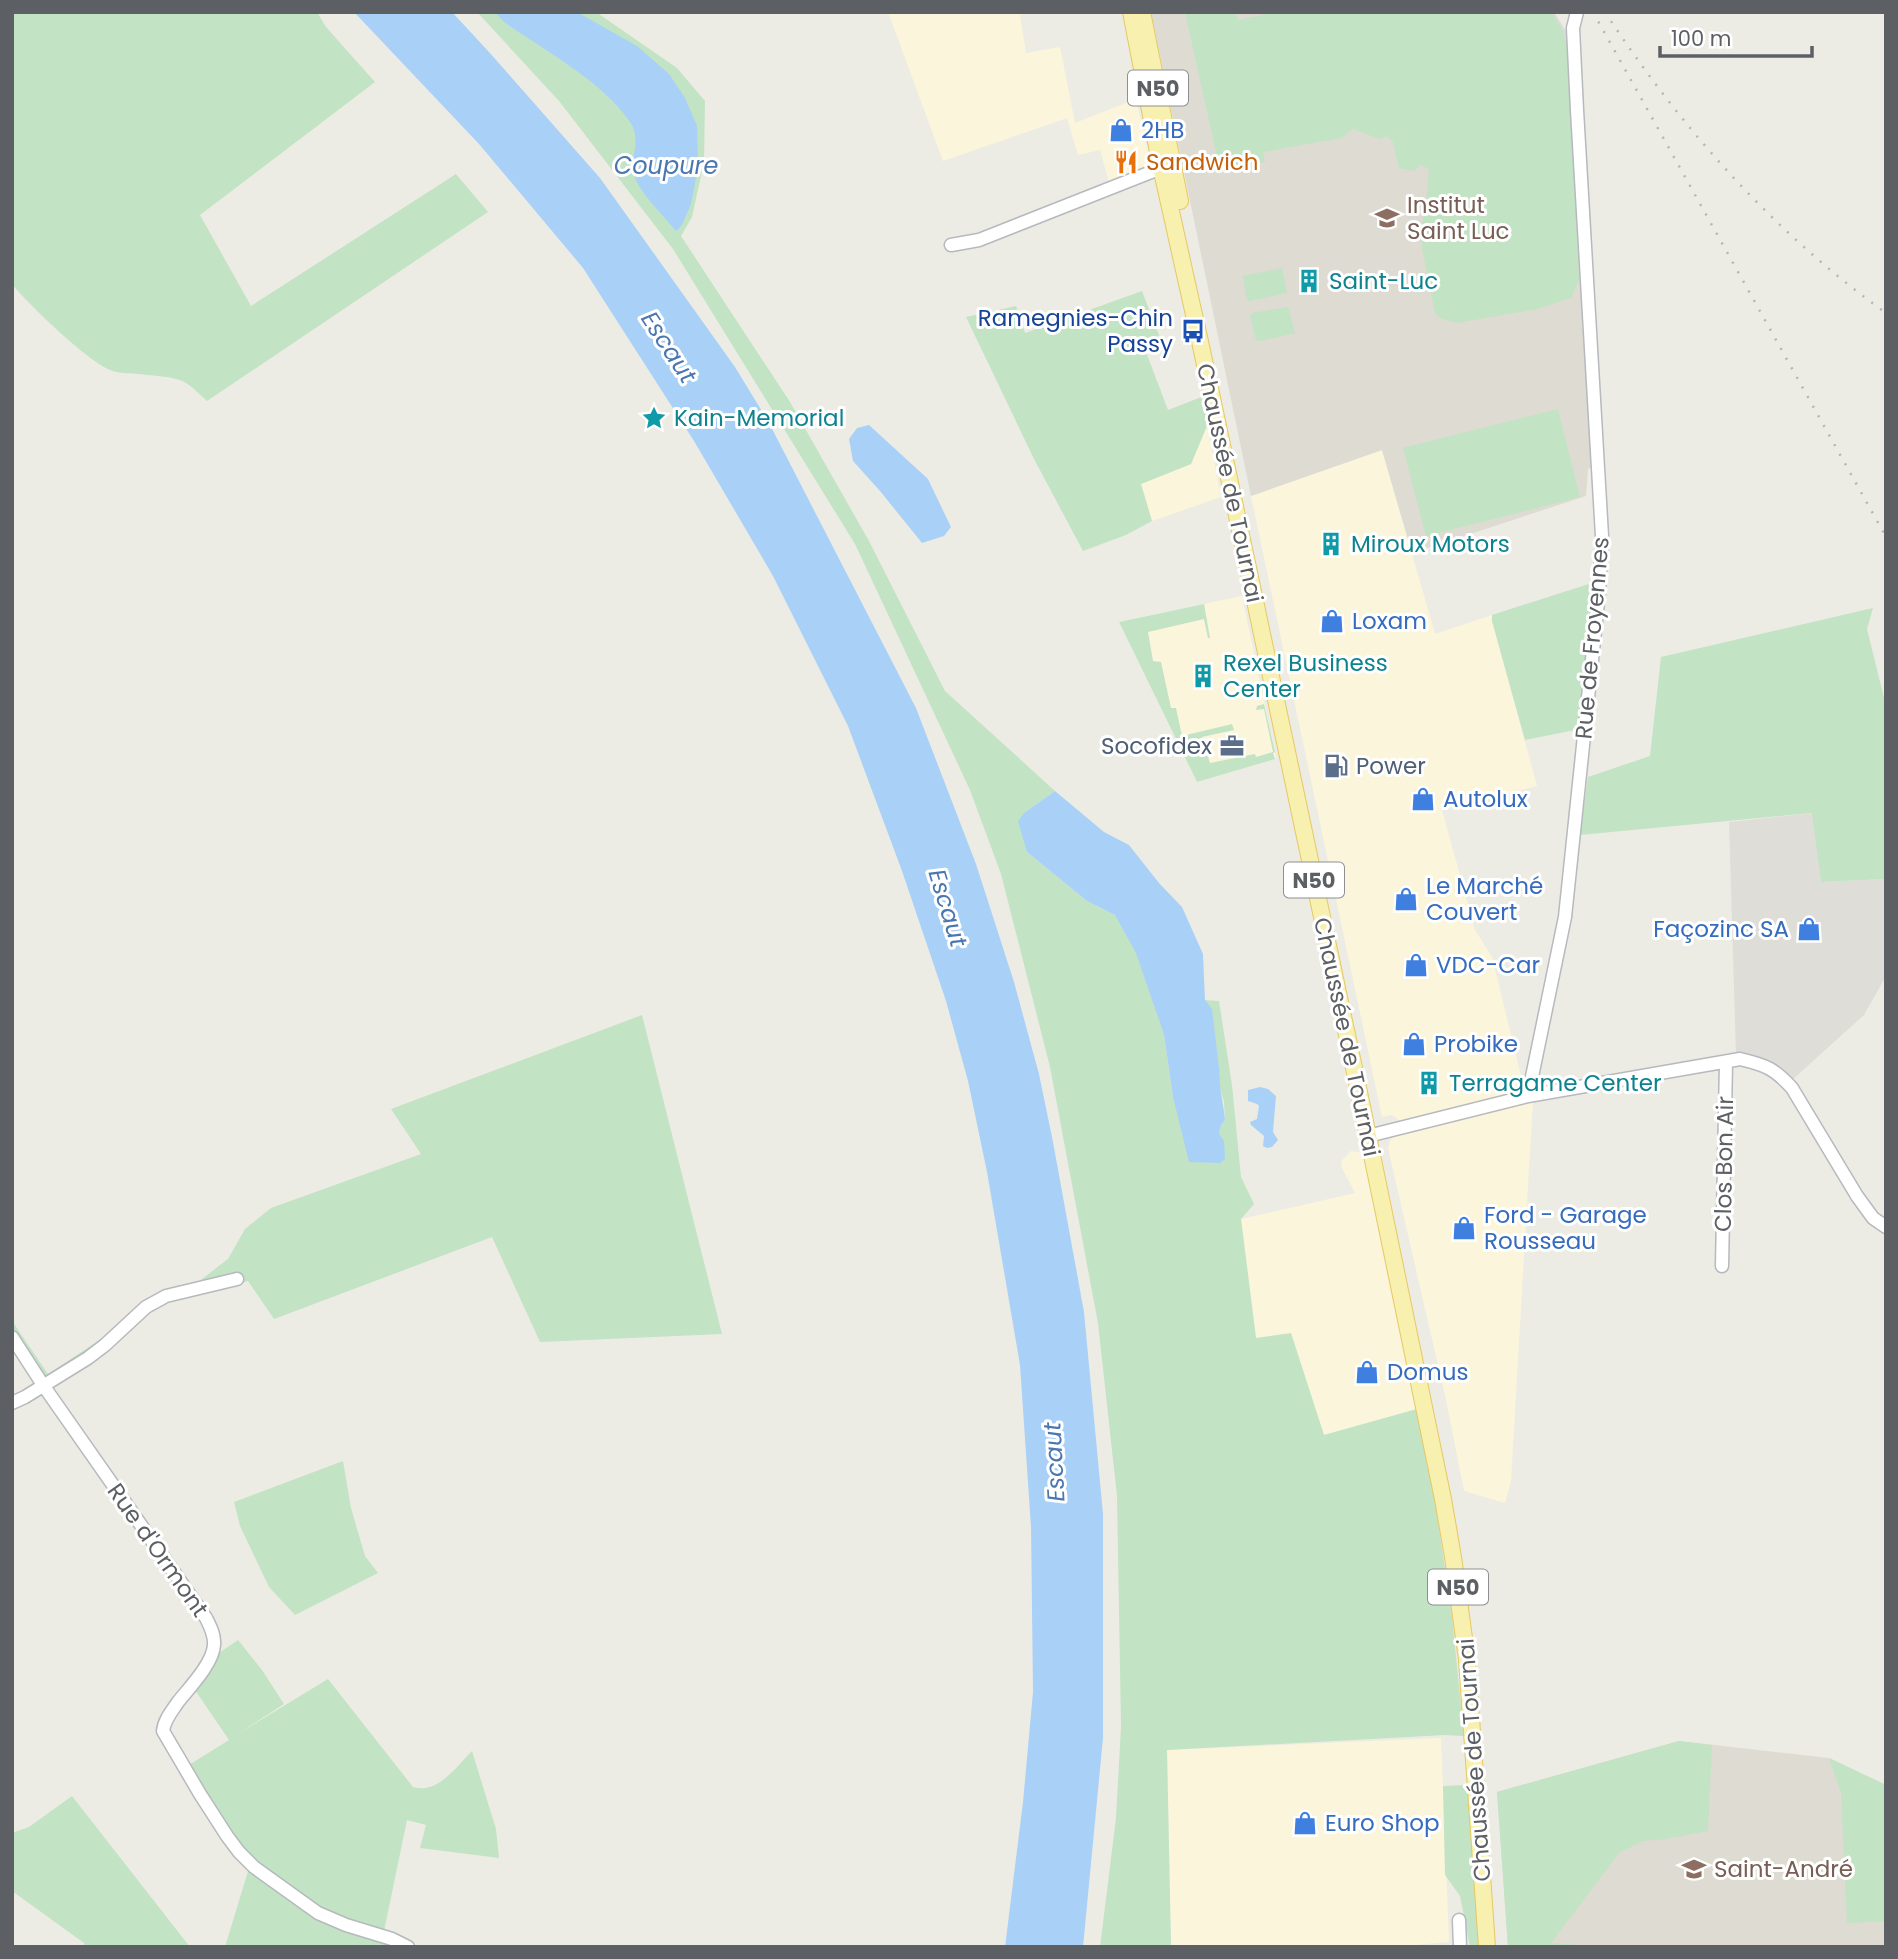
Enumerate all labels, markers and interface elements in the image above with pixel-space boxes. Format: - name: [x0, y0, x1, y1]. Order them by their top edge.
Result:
- scale bar: [1660, 14, 1812, 58]
- text: 100 m: [1671, 24, 1731, 53]
- road number: N50: [1128, 70, 1188, 106]
- place label: 2HB: [1141, 114, 1184, 146]
- shop icon: 2HB: [1107, 116, 1135, 144]
- place label: Sandwich: [1146, 146, 1259, 178]
- restaurant icon: Sandwich: [1112, 148, 1140, 176]
- water label: Coupure: [614, 149, 718, 182]
- place label: Institut Saint Luc: [1407, 189, 1510, 247]
- school or university icon: Institut Saint Luc: [1373, 204, 1401, 232]
- place label: Saint-Luc: [1329, 265, 1438, 297]
- building icon: Saint-Luc: [1295, 267, 1323, 295]
- place label: Ramegnies-Chin Passy: [978, 302, 1173, 360]
- water label: Escaut: [633, 305, 705, 390]
- bus stop icon: Ramegnies-Chin Passy: [1179, 317, 1207, 345]
- street label: Chaussée de Tournai: [1189, 360, 1271, 606]
- place label: Kain-Memorial: [674, 402, 844, 434]
- place icon: Kain-Memorial: [640, 404, 668, 432]
- place label: Miroux Motors: [1351, 528, 1510, 560]
- building icon: Miroux Motors: [1317, 530, 1345, 558]
- street label: Rue de Froyennes: [1567, 536, 1617, 740]
- place label: Loxam: [1352, 605, 1427, 637]
- shop icon: Loxam: [1318, 607, 1346, 635]
- place label: Rexel Business Center: [1223, 647, 1388, 705]
- building icon: Rexel Business Center: [1189, 662, 1217, 690]
- place label: Socofidex: [1101, 730, 1212, 762]
- office icon: Socofidex: [1218, 732, 1246, 760]
- place label: Power: [1356, 750, 1426, 782]
- fuel station icon: Power: [1322, 752, 1350, 780]
- place label: Autolux: [1443, 783, 1528, 815]
- shop icon: Autolux: [1409, 785, 1437, 813]
- road number: N50: [1284, 862, 1344, 898]
- water label: Escaut: [921, 865, 976, 952]
- place label: Le Marché Couvert: [1426, 870, 1543, 928]
- shop icon: Le Marché Couvert: [1392, 885, 1420, 913]
- place label: Façozinc SA: [1653, 913, 1789, 945]
- street label: Chaussée de Tournai: [1306, 914, 1388, 1160]
- shop icon: Façozinc SA: [1795, 915, 1823, 943]
- place label: VDC-Car: [1436, 949, 1540, 981]
- shop icon: VDC-Car: [1402, 951, 1430, 979]
- place label: Probike: [1434, 1028, 1518, 1060]
- shop icon: Probike: [1400, 1030, 1428, 1058]
- place label: Terragame Center: [1449, 1067, 1662, 1099]
- building icon: Terragame Center: [1415, 1069, 1443, 1097]
- street label: Clos Bon Air: [1707, 1096, 1741, 1232]
- place label: Ford - Garage Rousseau: [1484, 1199, 1647, 1257]
- shop icon: Ford - Garage Rousseau: [1450, 1214, 1478, 1242]
- place label: Domus: [1387, 1356, 1468, 1388]
- shop icon: Domus: [1353, 1358, 1381, 1386]
- water label: Escaut: [1035, 1420, 1073, 1503]
- street label: Rue d'Ormont: [100, 1477, 216, 1623]
- road number: N50: [1428, 1570, 1488, 1604]
- street label: Chaussée de Tournai: [1450, 1637, 1498, 1883]
- place label: Euro Shop: [1325, 1807, 1439, 1839]
- shop icon: Euro Shop: [1291, 1809, 1319, 1837]
- place label: Saint-André: [1714, 1853, 1853, 1885]
- school or university icon: Saint-André: [1680, 1855, 1708, 1883]

